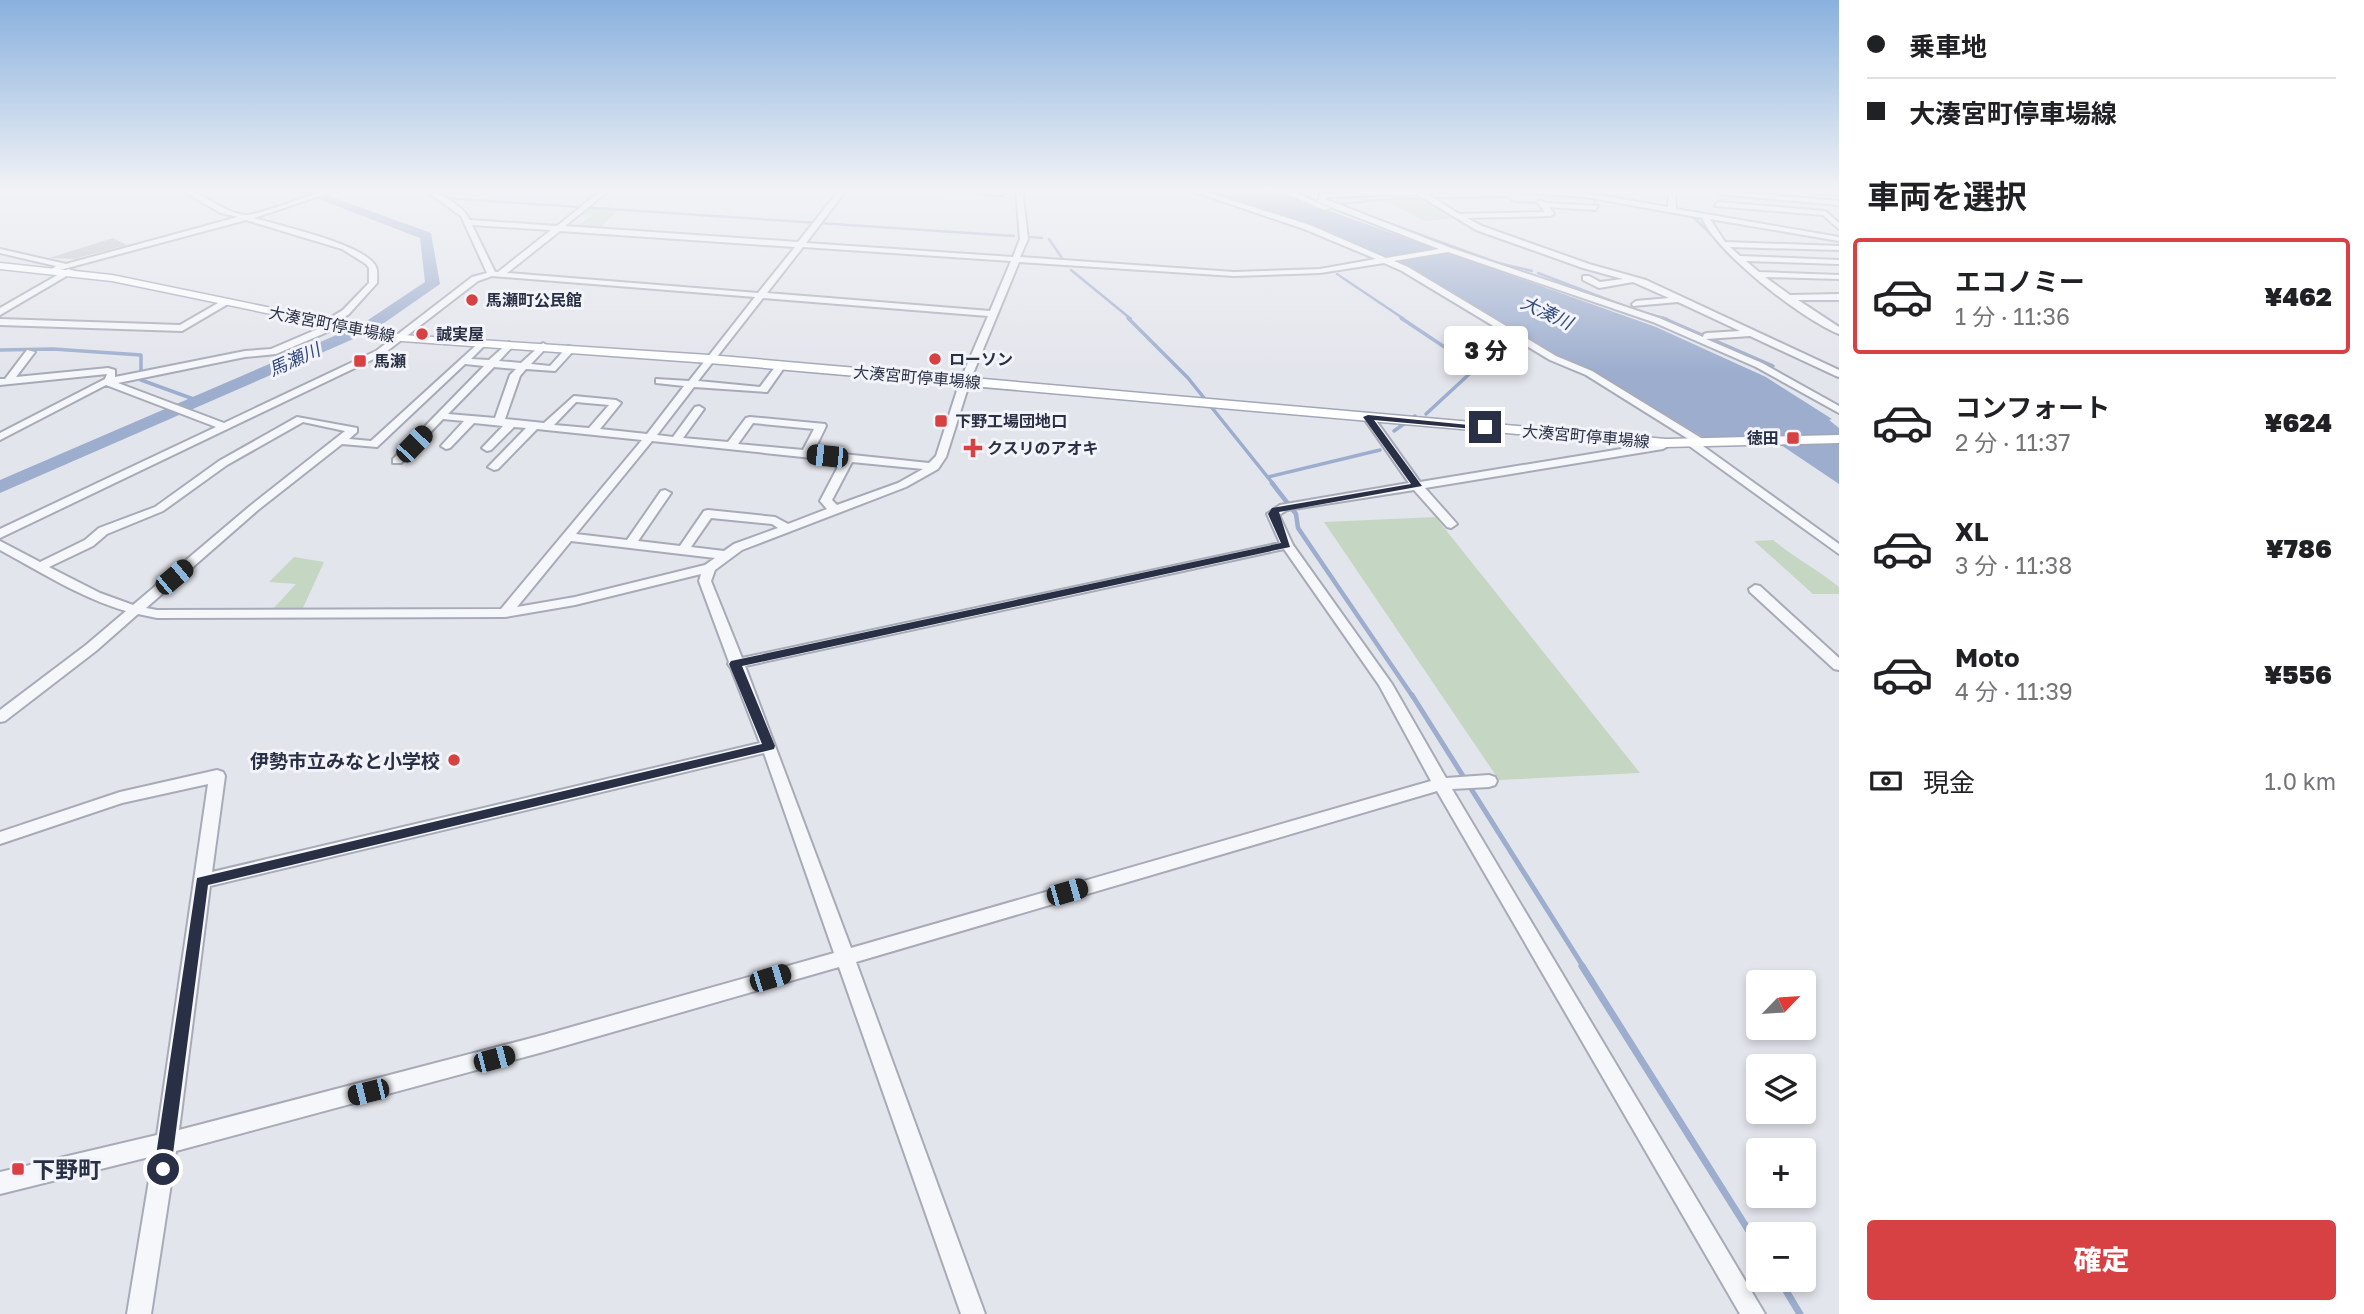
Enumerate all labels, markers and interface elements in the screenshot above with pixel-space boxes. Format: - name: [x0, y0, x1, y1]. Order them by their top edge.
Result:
- text: 乗車地: [1909, 31, 1987, 62]
- text: 大湊宮町停車場線: [1909, 98, 2117, 129]
- text: 車両を選択: [1867, 177, 2027, 215]
- icon: car: [1871, 265, 1934, 328]
- text: エコノミー: [1955, 266, 2085, 297]
- text: ¥462: [2264, 281, 2332, 312]
- place label: 馬瀬町公民館: [486, 290, 582, 310]
- water label: 大湊川: [1518, 291, 1578, 334]
- marker: 馬瀬町公民館: [464, 292, 480, 308]
- street label: 大湊宮町停車場線: [267, 302, 397, 346]
- text: 1 分 · 11:36: [1955, 302, 2070, 330]
- place label: 誠実屋: [436, 324, 484, 344]
- marker: 誠実屋: [414, 326, 430, 342]
- callout: 3 分: [1443, 326, 1527, 374]
- text: 3 分: [1464, 336, 1508, 364]
- water label: 馬瀬川: [265, 337, 325, 380]
- place label: ローソン: [949, 349, 1013, 369]
- place label: 馬瀬: [374, 351, 406, 371]
- marker: ローソン: [927, 351, 943, 367]
- marker: 馬瀬: [352, 353, 368, 369]
- street label: 大湊宮町停車場線: [852, 361, 982, 393]
- icon: car: [1871, 391, 1934, 454]
- text: コンフォート: [1955, 392, 2110, 423]
- text: ¥624: [2264, 407, 2332, 438]
- place label: 下野工場団地口: [955, 411, 1067, 431]
- route end: [1469, 411, 1501, 443]
- marker: 下野工場団地口: [933, 413, 949, 429]
- street label: 大湊宮町停車場線: [1521, 420, 1651, 452]
- car: [392, 422, 437, 466]
- place label: 徳田: [1747, 428, 1779, 448]
- text: 2 分 · 11:37: [1955, 428, 2070, 456]
- marker: 徳田: [1785, 430, 1801, 446]
- place label: クスリのアオキ: [987, 438, 1099, 458]
- marker: クスリのアオキ: [965, 440, 981, 456]
- car: [806, 443, 849, 469]
- text: XL: [1955, 516, 1989, 547]
- icon: car: [1871, 517, 1934, 580]
- text: ¥786: [2266, 533, 2332, 564]
- text: 3 分 · 11:38: [1955, 551, 2072, 579]
- car: [152, 555, 197, 599]
- text: Moto: [1955, 642, 2020, 673]
- icon: car: [1871, 643, 1934, 706]
- text: ¥556: [2264, 659, 2332, 690]
- text: 4 分 · 11:39: [1955, 677, 2073, 705]
- place label: 伊勢市立みなと小学校: [250, 749, 440, 772]
- marker: 伊勢市立みなと小学校: [446, 752, 462, 768]
- icon: cash: [1867, 762, 1905, 800]
- text: 現金: [1923, 767, 1975, 798]
- text: 1.0 km: [2265, 767, 2336, 795]
- car: [1044, 876, 1091, 908]
- car: [747, 962, 794, 994]
- north arrow: [1746, 970, 1816, 1040]
- map controls: [1746, 970, 1816, 1292]
- car: [471, 1043, 518, 1075]
- button: layers: [1746, 1054, 1816, 1124]
- car: [346, 1077, 391, 1107]
- button: +: [1746, 1138, 1816, 1208]
- route start: [147, 1153, 179, 1185]
- place label: 下野町: [32, 1155, 101, 1183]
- marker: 下野町: [10, 1161, 26, 1177]
- button: 確定: [1867, 1220, 2336, 1300]
- button: −: [1746, 1222, 1816, 1292]

